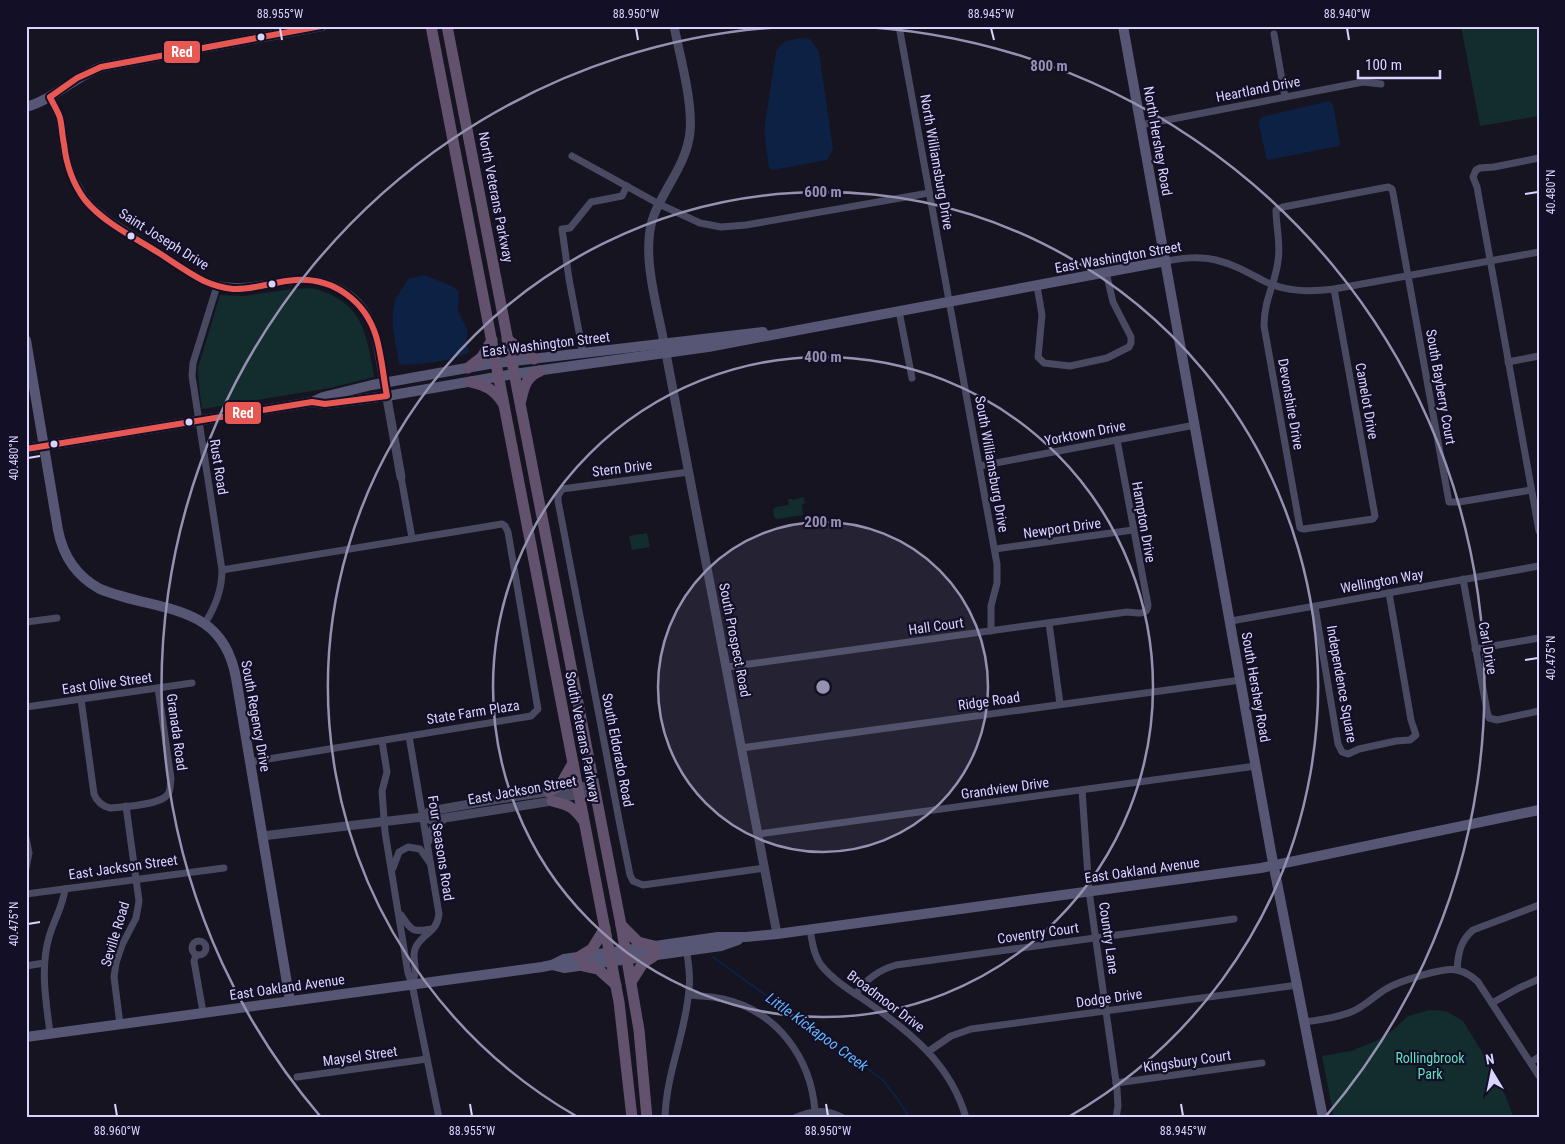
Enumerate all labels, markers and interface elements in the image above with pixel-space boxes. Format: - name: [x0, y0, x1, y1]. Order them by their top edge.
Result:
- text: 88.955°W: [257, 7, 303, 21]
- text: 88.950°W: [613, 7, 659, 21]
- text: 88.945°W: [968, 7, 1014, 21]
- text: 88.940°W: [1324, 7, 1370, 21]
- unlabelled marker: [256, 32, 266, 42]
- line badge: Red: [163, 40, 201, 64]
- text: Red: [171, 44, 193, 60]
- scale bar: [1358, 48, 1440, 80]
- text: 100 m: [1365, 56, 1402, 74]
- text: 800 m: [1030, 57, 1068, 75]
- street label: Heartland Drive: [1215, 73, 1302, 105]
- street label: North Hershey Road: [1141, 85, 1175, 197]
- street label: North Williamsburg Drive: [917, 93, 957, 231]
- street label: North Veterans Parkway: [475, 130, 517, 264]
- text: 40.480°N: [1544, 170, 1558, 214]
- text: 600 m: [804, 183, 842, 201]
- street label: Saint Joseph Drive: [116, 205, 212, 273]
- unlabelled marker: [126, 231, 136, 241]
- street label: East Washington Street: [1053, 238, 1183, 276]
- unlabelled marker: [267, 279, 277, 289]
- street label: East Washington Street: [481, 328, 611, 360]
- street label: South Bayberry Court: [1423, 328, 1459, 446]
- text: 400 m: [804, 348, 842, 366]
- street label: Devonshire Drive: [1275, 357, 1307, 451]
- street label: Camelot Drive: [1352, 362, 1382, 441]
- street label: South Williamsburg Drive: [972, 395, 1012, 534]
- line badge: Red: [224, 401, 262, 425]
- text: Red: [232, 405, 254, 421]
- unlabelled marker: [184, 417, 194, 427]
- street label: Yorktown Drive: [1043, 417, 1127, 449]
- text: 40.480°N: [7, 436, 21, 480]
- street label: Rust Road: [207, 438, 231, 496]
- unlabelled marker: [49, 439, 59, 449]
- street label: Stern Drive: [591, 456, 653, 480]
- street label: Hampton Drive: [1129, 480, 1159, 564]
- text: 200 m: [804, 513, 842, 531]
- street label: Newport Drive: [1022, 515, 1102, 541]
- street label: Wellington Way: [1339, 566, 1425, 596]
- street label: South Prospect Road: [716, 582, 754, 698]
- street label: Hall Court: [907, 614, 965, 638]
- street label: Carl Drive: [1475, 620, 1501, 676]
- street label: Independence Square: [1324, 624, 1360, 744]
- street label: South Hershey Road: [1238, 631, 1274, 743]
- text: 40.475°N: [1544, 636, 1558, 680]
- street label: South Regency Drive: [238, 659, 274, 773]
- street label: East Olive Street: [61, 669, 153, 697]
- street label: South Veterans Parkway: [562, 670, 604, 804]
- centre of rings: [814, 678, 832, 696]
- street label: Ridge Road: [957, 689, 1021, 713]
- street label: South Eldorado Road: [599, 692, 637, 808]
- street label: Granada Road: [164, 693, 190, 771]
- street label: State Farm Plaza: [425, 697, 521, 727]
- street label: East Jackson Street: [467, 773, 577, 807]
- street label: Grandview Drive: [960, 774, 1050, 802]
- street label: Four Seasons Road: [425, 794, 457, 902]
- street label: East Jackson Street: [67, 851, 179, 883]
- street label: East Oakland Avenue: [1083, 854, 1201, 886]
- street label: Seville Road: [98, 900, 132, 968]
- street label: Country Lane: [1096, 901, 1122, 976]
- text: 40.475°N: [7, 902, 21, 946]
- street label: Coventry Court: [996, 919, 1080, 947]
- street label: Broadmoor Drive: [844, 967, 928, 1035]
- street label: East Oakland Avenue: [228, 971, 346, 1003]
- street label: Dodge Drive: [1075, 985, 1144, 1011]
- water label: Little Kickapoo Creek: [762, 989, 872, 1075]
- street label: Maysel Street: [322, 1043, 398, 1069]
- north arrow: [1468, 1046, 1518, 1096]
- street label: Kingsbury Court: [1142, 1047, 1232, 1075]
- park label: Rollingbrook Park: [1395, 1050, 1465, 1082]
- text: N: [1484, 1051, 1495, 1068]
- text: 88.960°W: [94, 1124, 140, 1138]
- text: 88.955°W: [449, 1124, 495, 1138]
- text: 88.950°W: [805, 1124, 851, 1138]
- text: 88.945°W: [1160, 1124, 1206, 1138]

